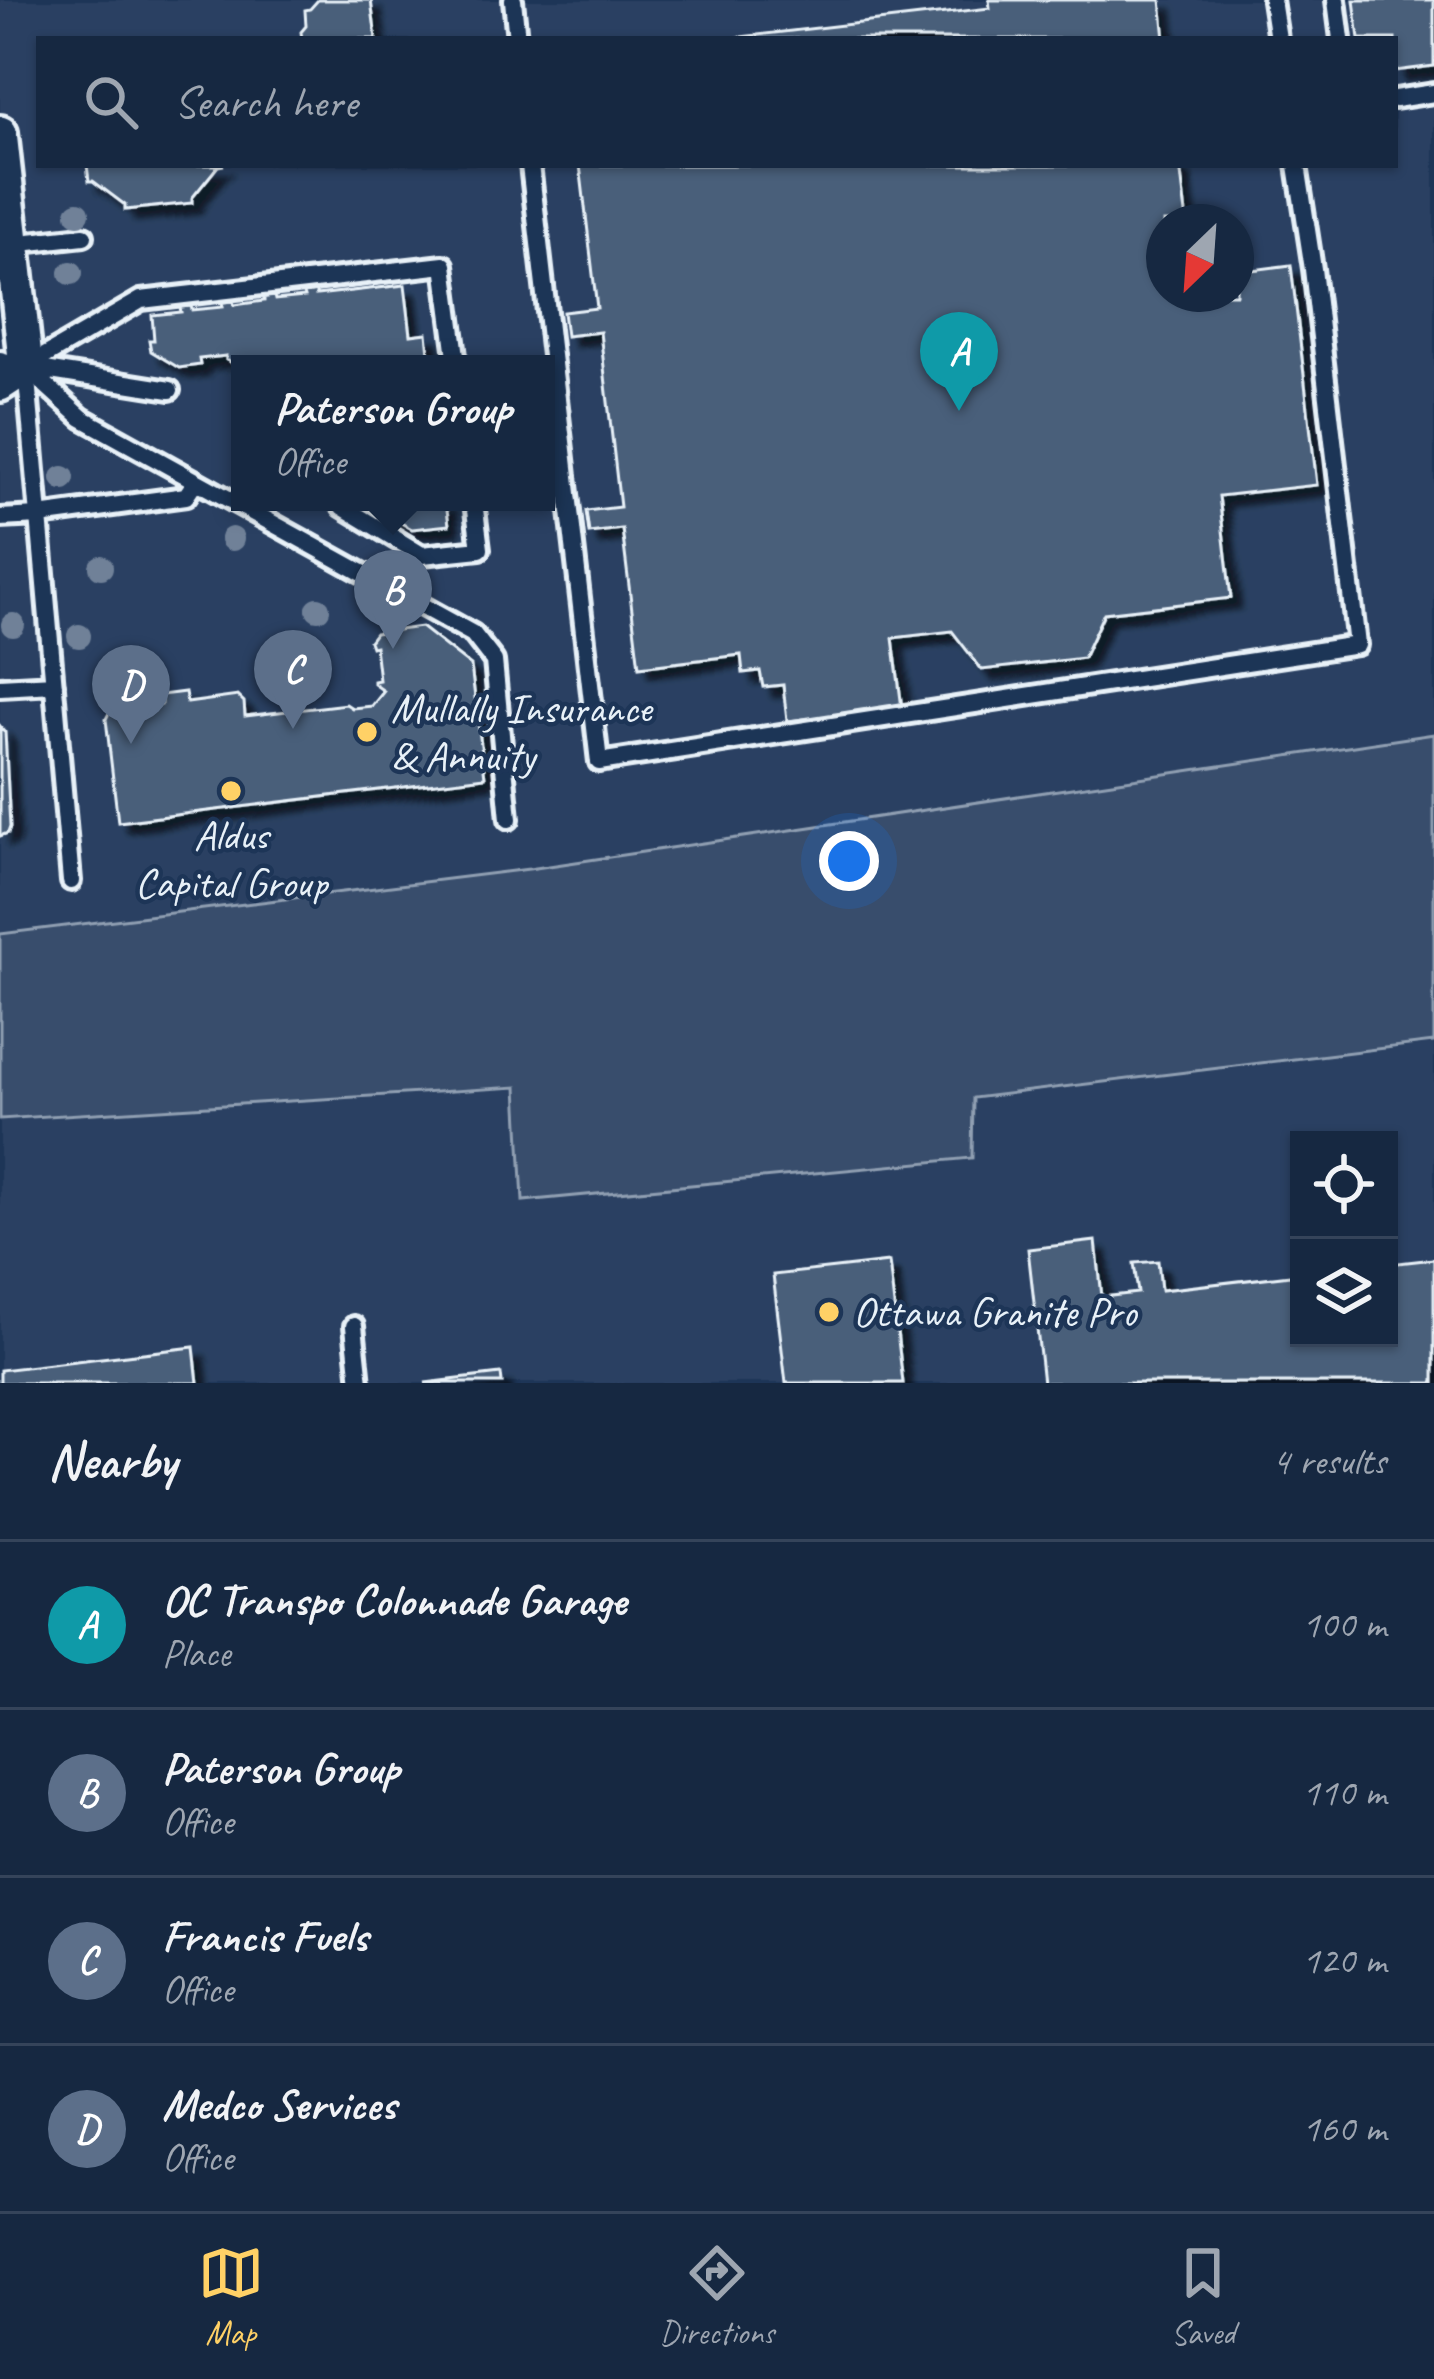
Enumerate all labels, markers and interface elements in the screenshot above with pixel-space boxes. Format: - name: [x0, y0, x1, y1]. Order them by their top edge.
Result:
- search box: [36, 36, 1398, 168]
- icon: search: [78, 69, 144, 135]
- text: Search here: [174, 74, 357, 131]
- north arrow: [1146, 204, 1254, 312]
- pin: A: [920, 312, 998, 411]
- popup: [231, 355, 555, 511]
- text: Paterson Group: [274, 380, 512, 437]
- text: Office: [274, 437, 346, 486]
- pin: B: [354, 550, 432, 649]
- pin: C: [254, 630, 332, 729]
- pin: D: [92, 645, 170, 744]
- place label: Mullally Insurance & Annuity: [391, 682, 654, 783]
- marker: Mullally Insurance & Annuity: [354, 719, 380, 745]
- marker: Aldus Capital Group: [218, 778, 244, 804]
- place label: Aldus Capital Group: [135, 809, 329, 910]
- your location: [819, 831, 879, 891]
- map controls: [1290, 1131, 1398, 1347]
- button: locate: [1290, 1131, 1398, 1239]
- button: layers: [1290, 1239, 1398, 1347]
- place label: Ottawa Granite Pro: [853, 1286, 1138, 1339]
- marker: Ottawa Granite Pro: [816, 1299, 842, 1325]
- text: Nearby: [48, 1429, 176, 1493]
- text: 4 results: [1272, 1437, 1386, 1486]
- text: OC Transpo Colonnade Garage: [162, 1572, 626, 1629]
- text: A: [77, 1600, 97, 1649]
- text: 100 m: [1302, 1600, 1386, 1649]
- text: Place: [162, 1629, 230, 1678]
- text: Paterson Group: [162, 1740, 399, 1797]
- text: B: [77, 1768, 97, 1817]
- text: 110 m: [1302, 1768, 1386, 1817]
- text: Office: [162, 1797, 233, 1846]
- text: Francis Fuels: [162, 1908, 368, 1965]
- text: C: [78, 1936, 96, 1985]
- text: 120 m: [1302, 1936, 1386, 1985]
- text: Office: [162, 1965, 233, 2014]
- text: Medco Services: [162, 2076, 396, 2133]
- text: D: [76, 2104, 98, 2153]
- text: 160 m: [1302, 2104, 1386, 2153]
- text: Office: [162, 2133, 233, 2182]
- tab: Map: [198, 2240, 264, 2354]
- tab: Directions: [660, 2240, 774, 2354]
- tab: Saved: [1170, 2240, 1236, 2354]

